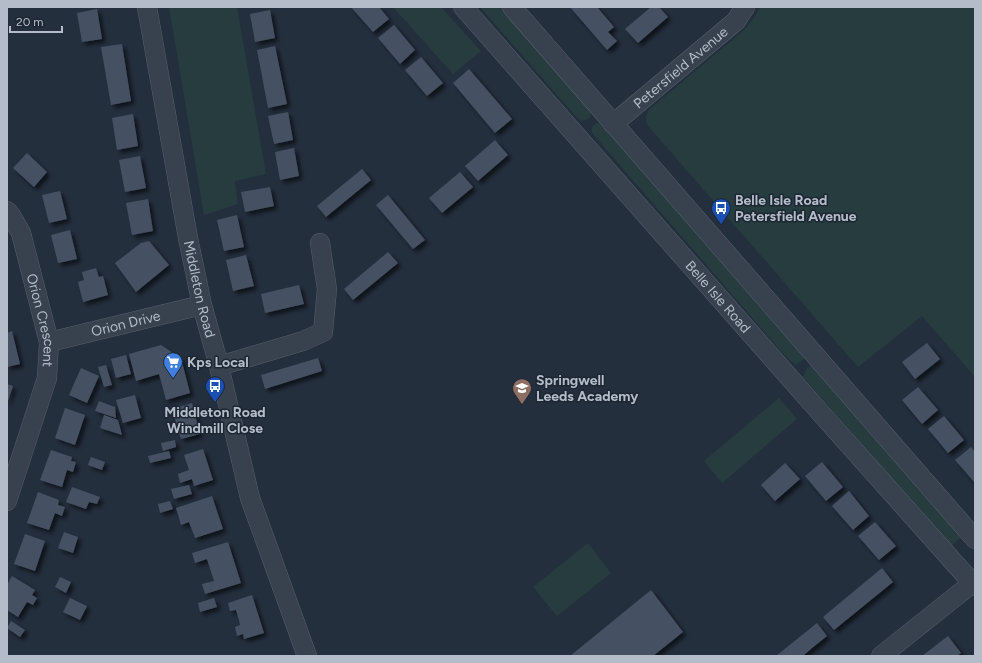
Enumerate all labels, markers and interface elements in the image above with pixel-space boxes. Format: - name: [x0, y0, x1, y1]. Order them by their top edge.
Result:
- scale bar: [10, 8, 62, 34]
- text: 20 m: [16, 15, 44, 29]
- street label: Petersfield Avenue: [630, 23, 731, 112]
- place label: Belle Isle Road Petersfield Avenue: [735, 192, 857, 225]
- bus stop icon: Belle Isle Road Petersfield Avenue: [710, 197, 732, 225]
- street label: Middleton Road: [180, 239, 219, 340]
- street label: Belle Isle Road: [682, 257, 754, 336]
- street label: Orion Crescent: [23, 272, 58, 368]
- street label: Orion Drive: [89, 307, 162, 340]
- supermarket icon: Kps Local: [162, 351, 184, 379]
- place label: Kps Local: [187, 354, 249, 371]
- place label: Springwell Leeds Academy: [536, 372, 639, 405]
- bus stop icon: Middleton Road Windmill Close: [204, 375, 226, 403]
- school or university icon: Springwell Leeds Academy: [511, 377, 533, 405]
- place label: Middleton Road Windmill Close: [164, 404, 266, 437]

